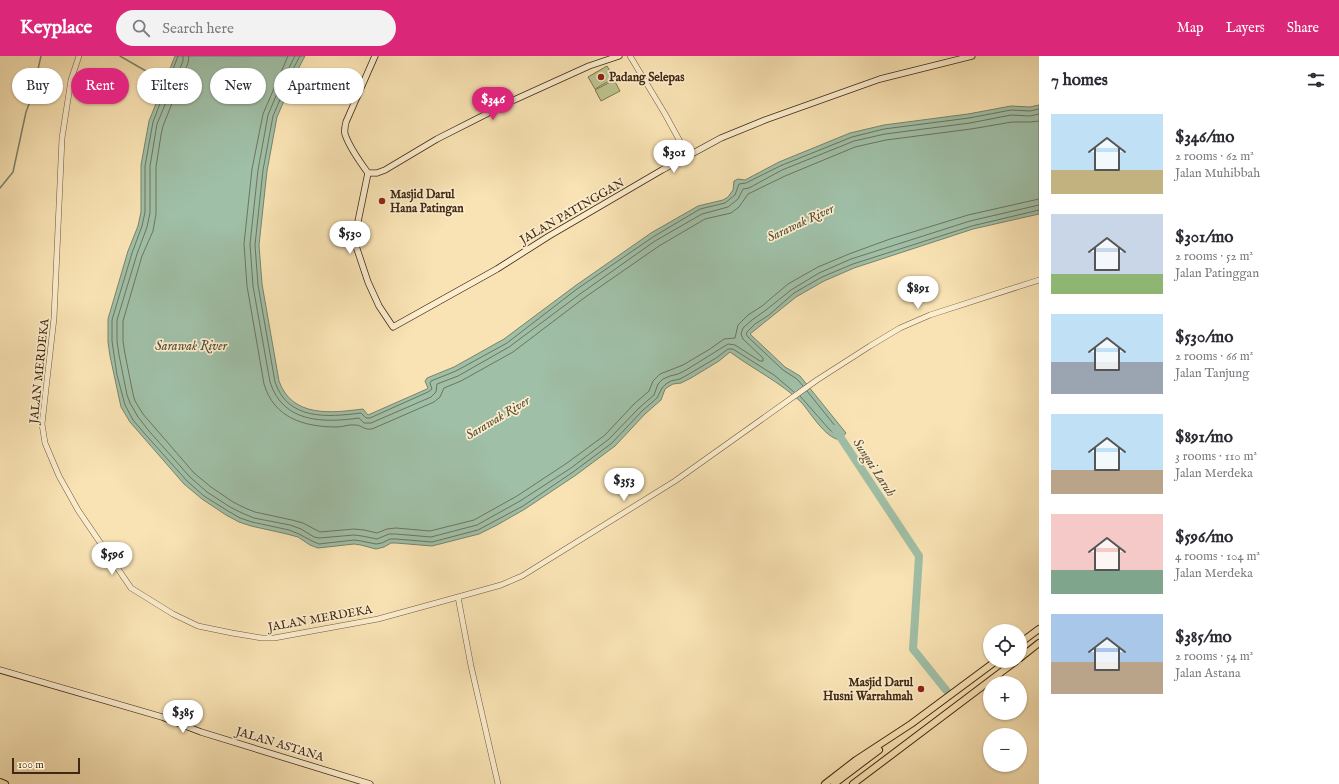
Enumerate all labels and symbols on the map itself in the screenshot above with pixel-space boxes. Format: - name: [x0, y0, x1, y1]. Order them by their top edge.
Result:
- place label: Padang Selepas: [609, 70, 685, 86]
- marker: Padang Selepas: [596, 72, 606, 82]
- pin: $346: [469, 87, 517, 121]
- pin: $301: [650, 140, 698, 174]
- street label: JALAN PATINGGAN: [516, 175, 628, 249]
- place label: Masjid Darul Hana Patingan: [390, 187, 464, 217]
- marker: Masjid Darul Hana Patingan: [377, 196, 387, 206]
- water label: Sarawak River: [764, 200, 837, 246]
- pin: $530: [326, 221, 374, 255]
- pin: $891: [894, 276, 942, 310]
- street label: JALAN MERDEKA: [26, 317, 54, 426]
- water label: Sarawak River: [155, 338, 228, 355]
- water label: Sarawak River: [463, 392, 534, 444]
- water label: Sungai Laruh: [848, 435, 899, 501]
- pin: $353: [600, 468, 648, 502]
- pin: $596: [88, 542, 136, 576]
- street label: JALAN MERDEKA: [265, 602, 374, 636]
- place label: Masjid Darul Husni Warrahmah: [823, 675, 914, 704]
- marker: Masjid Darul Husni Warrahmah: [916, 684, 926, 694]
- pin: $385: [159, 700, 207, 734]
- street label: JALAN ASTANA: [232, 723, 327, 766]
- scale bar: [12, 756, 80, 775]

